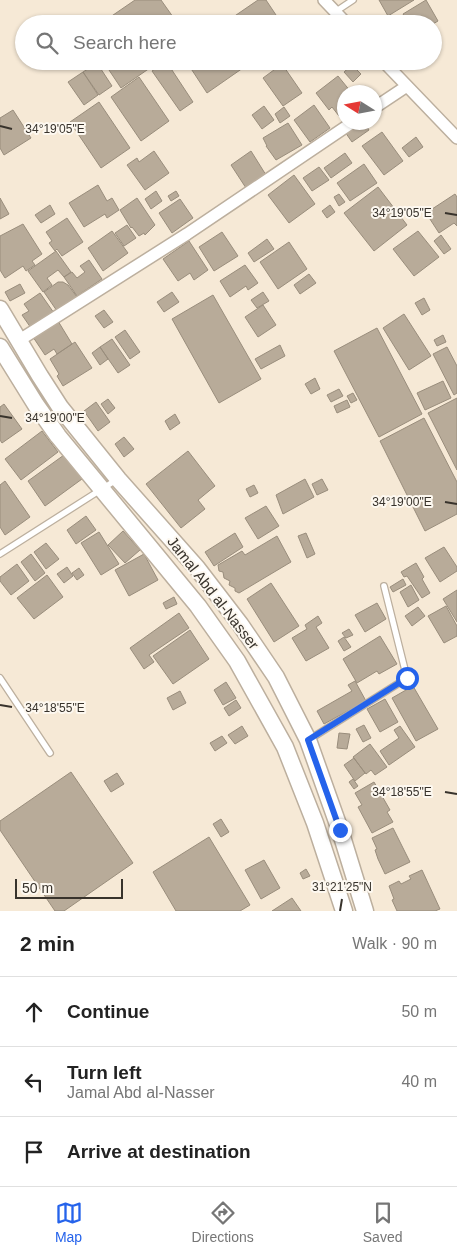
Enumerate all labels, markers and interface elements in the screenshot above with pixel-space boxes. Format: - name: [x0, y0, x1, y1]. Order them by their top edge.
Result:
- search box: [15, 15, 442, 70]
- icon: search: [33, 29, 61, 57]
- text: Search here: [73, 32, 177, 53]
- north arrow: [337, 85, 382, 130]
- text: 34°19'05"E: [25, 122, 85, 136]
- text: 34°19'05"E: [372, 206, 432, 220]
- text: 34°19'00"E: [25, 411, 85, 425]
- text: 34°19'00"E: [372, 495, 432, 509]
- street label: Jamal Abd al-Nasser: [164, 533, 263, 652]
- route start: [396, 667, 419, 690]
- text: 34°18'55"E: [25, 701, 85, 715]
- text: 34°18'55"E: [372, 785, 432, 799]
- route end: [329, 819, 352, 842]
- scale bar: [15, 876, 122, 899]
- text: 50 m: [22, 880, 53, 896]
- text: 31°21'25"N: [312, 880, 372, 894]
- text: 2 min: [20, 932, 75, 955]
- text: Walk · 90 m: [352, 935, 437, 952]
- icon: ahead: [20, 998, 48, 1026]
- text: Continue: [67, 1001, 149, 1022]
- text: 50 m: [401, 1003, 437, 1020]
- text: Turn left: [67, 1062, 142, 1083]
- icon: left: [20, 1068, 48, 1096]
- text: 40 m: [401, 1073, 437, 1090]
- text: Jamal Abd al-Nasser: [67, 1084, 215, 1101]
- icon: arrive: [20, 1138, 48, 1166]
- text: Arrive at destination: [67, 1141, 251, 1162]
- tab: Map: [55, 1199, 83, 1245]
- tab: Directions: [192, 1199, 254, 1245]
- tab: Saved: [363, 1199, 402, 1245]

